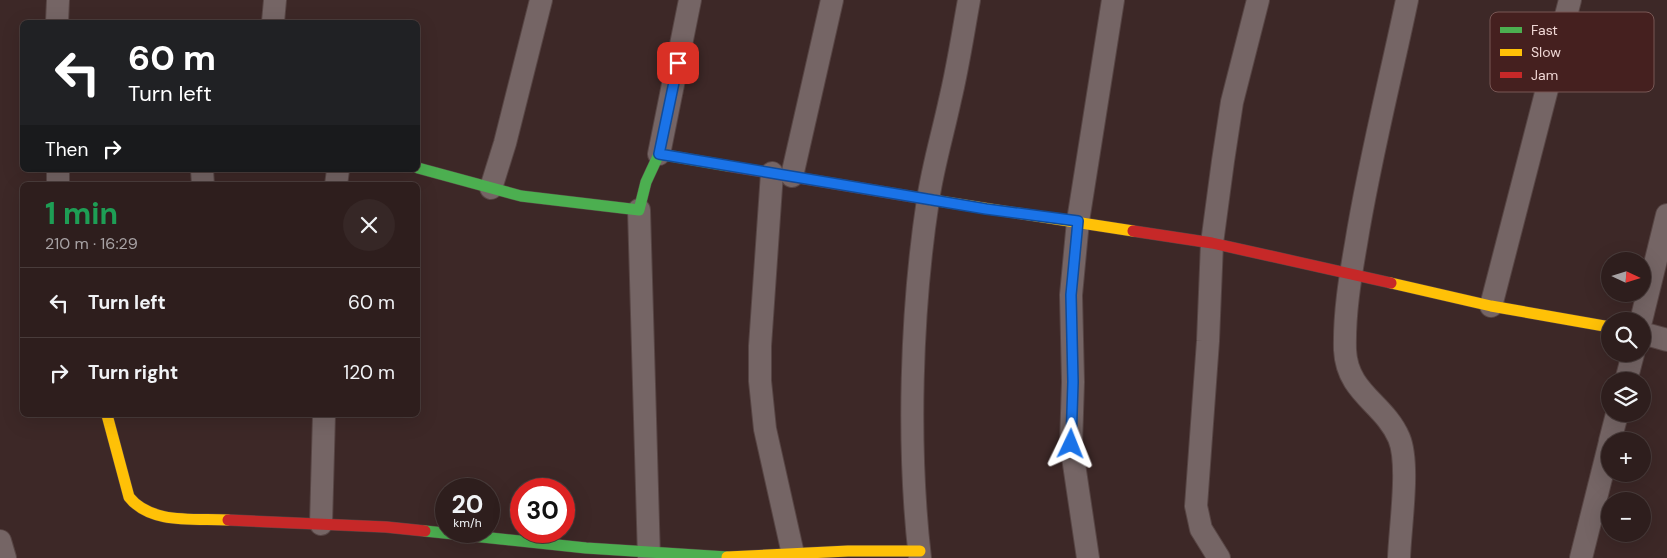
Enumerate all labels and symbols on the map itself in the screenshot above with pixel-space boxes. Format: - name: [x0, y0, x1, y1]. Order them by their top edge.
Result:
- legend: [1490, 12, 1654, 92]
- text: Fast: [1531, 21, 1558, 39]
- pin: [657, 42, 699, 84]
- text: Slow: [1531, 43, 1561, 61]
- text: Jam: [1531, 66, 1558, 84]
- north arrow: [1601, 252, 1651, 302]
- position arrow: [1044, 417, 1096, 469]
- speed limit sign: 30: [510, 478, 575, 543]

